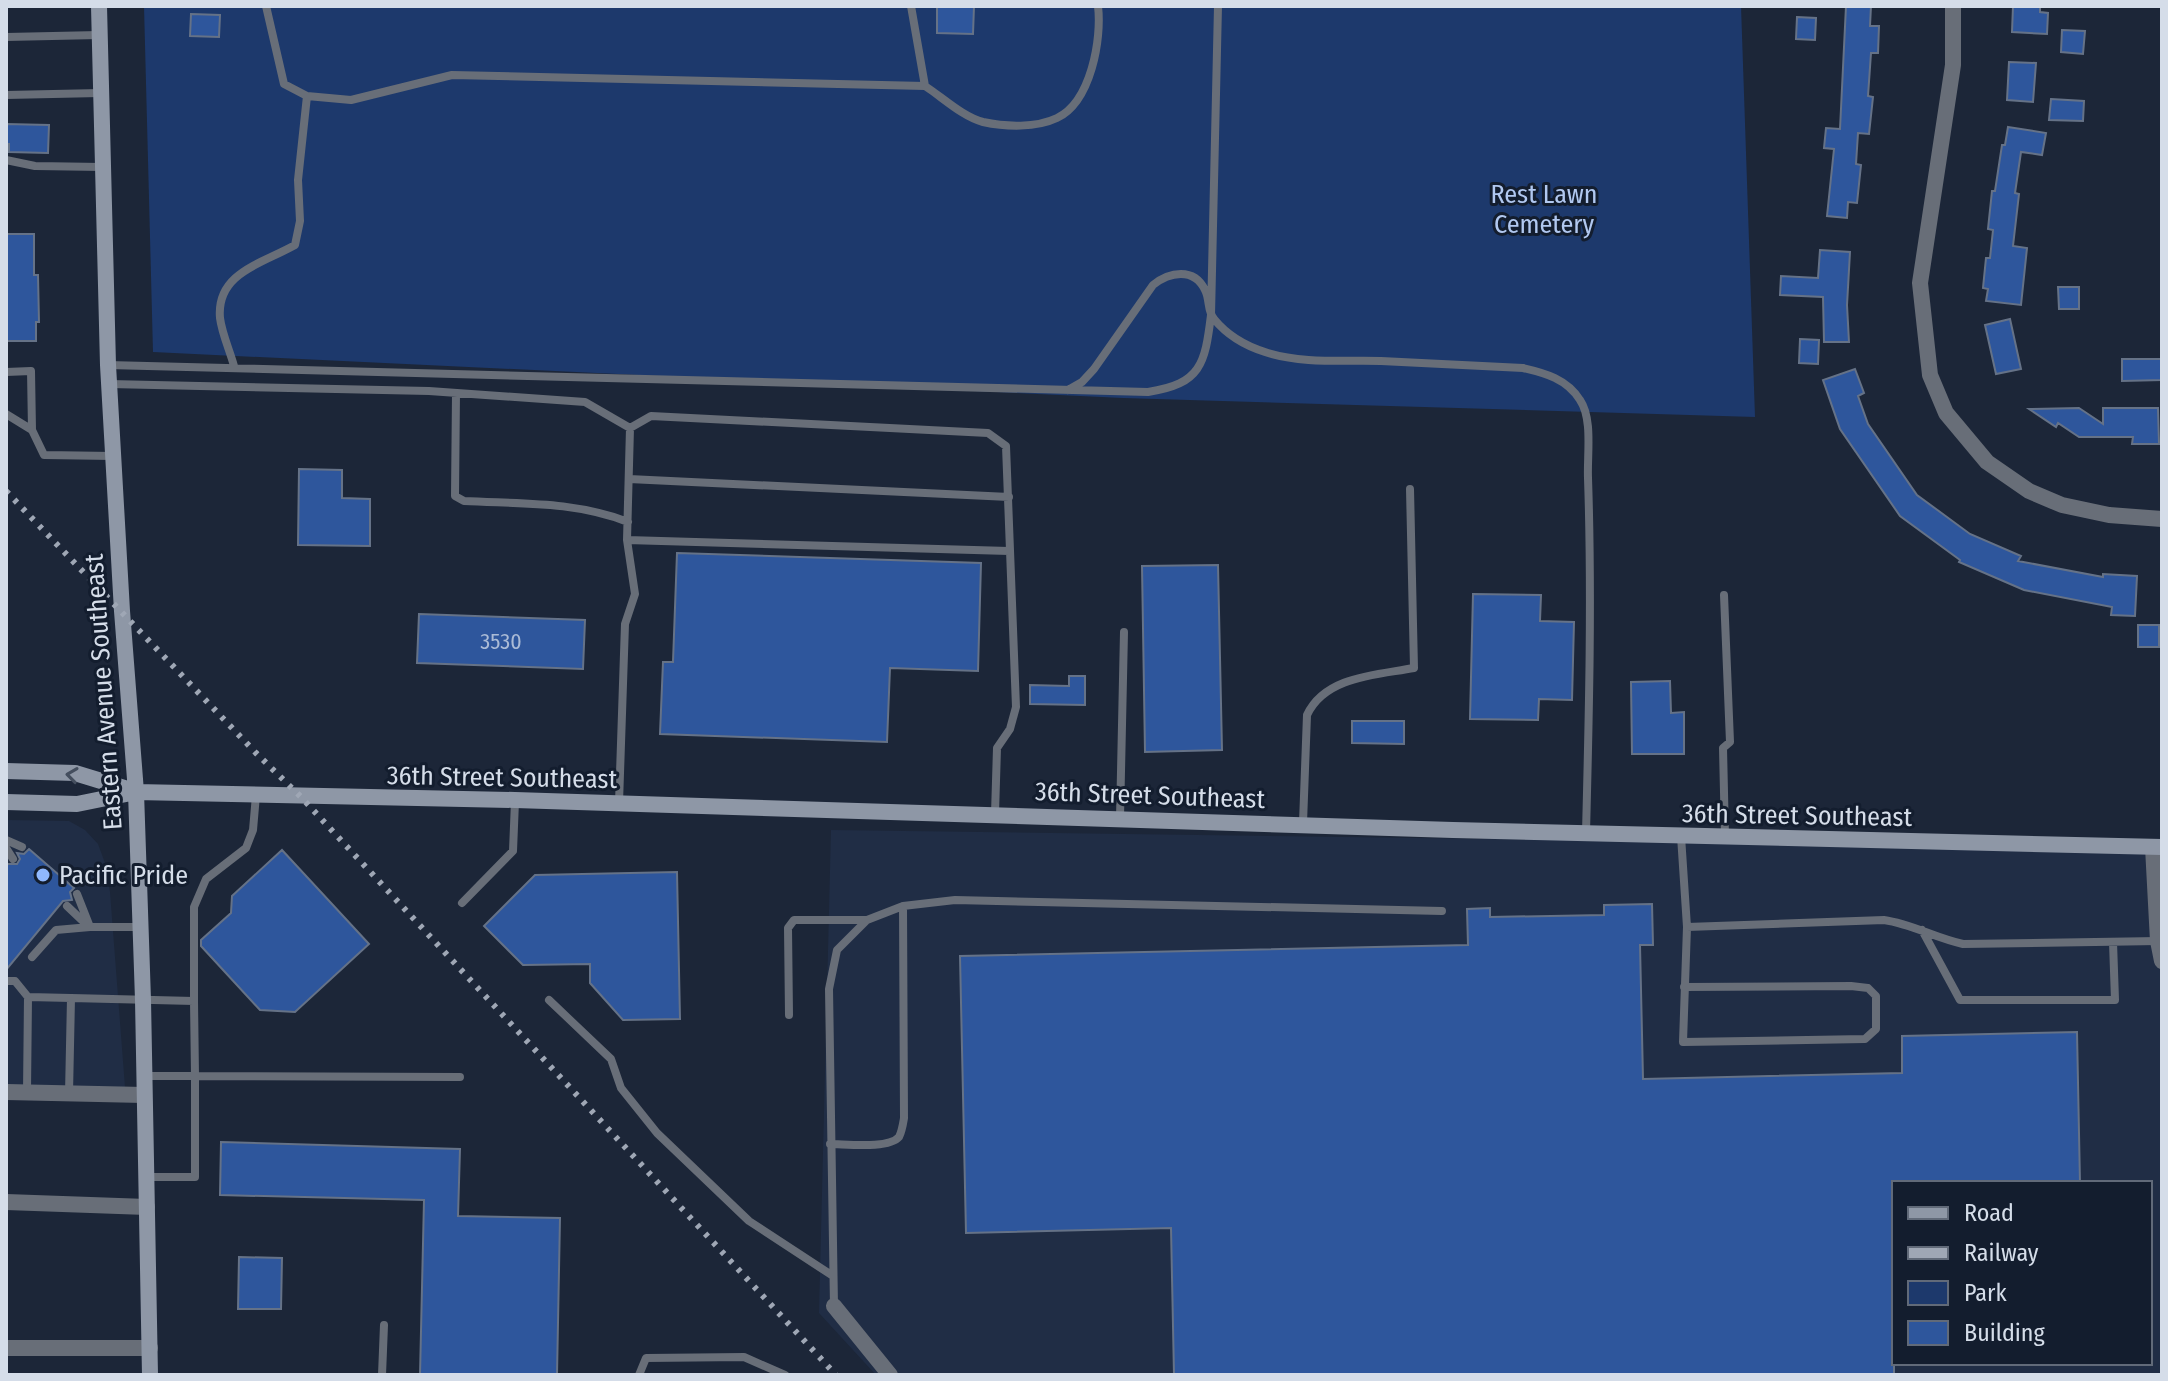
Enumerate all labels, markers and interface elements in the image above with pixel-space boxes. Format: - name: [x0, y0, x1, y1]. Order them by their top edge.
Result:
- park label: Rest Lawn Cemetery: [1490, 179, 1598, 240]
- street label: Eastern Avenue Southeast: [78, 552, 129, 831]
- house number: 3530: [480, 628, 522, 655]
- street label: 36th Street Southeast: [387, 760, 618, 795]
- one-way arrow: [65, 767, 79, 784]
- street label: 36th Street Southeast: [1034, 776, 1266, 815]
- street label: 36th Street Southeast: [1682, 798, 1913, 833]
- place label: Pacific Pride: [59, 860, 188, 891]
- marker: Pacific Pride: [34, 866, 52, 884]
- legend: [1892, 1181, 2152, 1365]
- text: Road: [1964, 1199, 2014, 1227]
- text: Railway: [1964, 1239, 2039, 1267]
- text: Park: [1964, 1279, 2007, 1307]
- text: Building: [1964, 1319, 2046, 1347]

